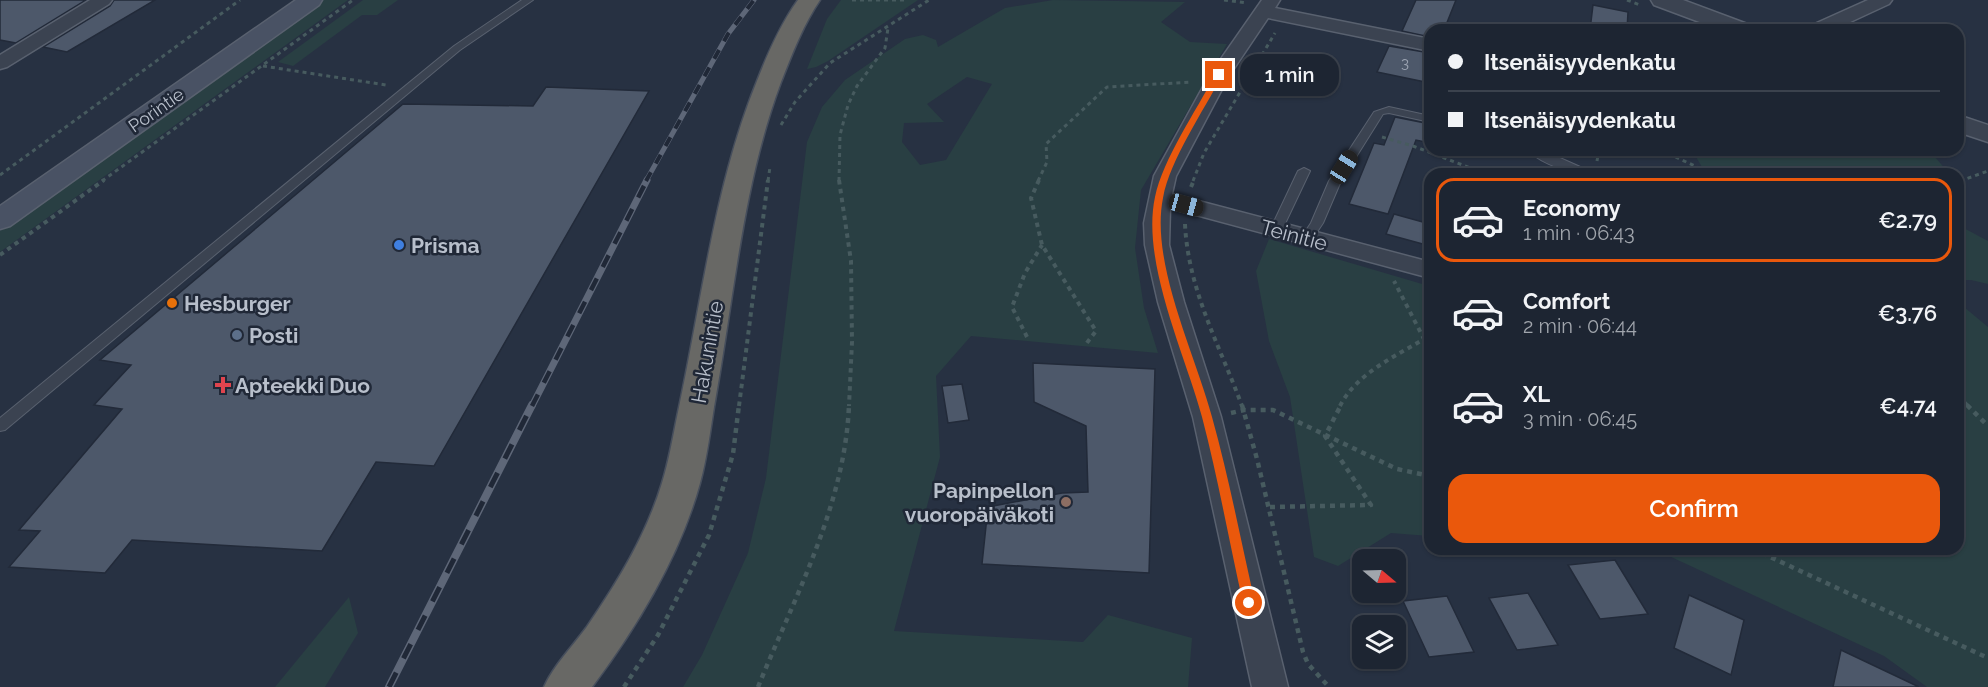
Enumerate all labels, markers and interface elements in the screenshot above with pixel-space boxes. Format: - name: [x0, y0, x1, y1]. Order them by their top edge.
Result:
- text: Itsenäisyydenkatu: [1484, 49, 1676, 75]
- callout: 1 min: [1240, 54, 1339, 96]
- house number: 3: [1401, 54, 1409, 72]
- route end: [1205, 61, 1232, 88]
- text: 1 min: [1265, 63, 1314, 87]
- street label: Porintie: [124, 83, 188, 137]
- text: Itsenäisyydenkatu: [1484, 107, 1676, 133]
- car: [1327, 147, 1361, 187]
- car: [1166, 192, 1206, 218]
- icon: car: [1451, 193, 1505, 247]
- text: Economy: [1523, 195, 1621, 221]
- text: €2.79: [1878, 207, 1937, 233]
- street label: Teinitie: [1258, 214, 1330, 256]
- text: 1 min · 06:43: [1523, 221, 1635, 245]
- place label: Prisma: [411, 233, 480, 258]
- marker: Prisma: [392, 238, 406, 252]
- icon: car: [1451, 286, 1505, 340]
- text: Comfort: [1523, 288, 1610, 314]
- place label: Hesburger: [184, 291, 291, 316]
- marker: Hesburger: [165, 296, 179, 310]
- street label: Hakunintie: [686, 299, 728, 405]
- text: €3.76: [1878, 300, 1937, 326]
- text: 2 min · 06:44: [1523, 314, 1637, 338]
- place label: Posti: [249, 323, 298, 348]
- marker: Posti: [230, 328, 244, 342]
- place label: Apteekki Duo: [235, 373, 370, 398]
- marker: Apteekki Duo: [216, 378, 230, 392]
- icon: car: [1451, 379, 1505, 433]
- text: XL: [1523, 381, 1550, 407]
- text: €4.74: [1879, 393, 1937, 419]
- text: 3 min · 06:45: [1523, 407, 1637, 431]
- button: Confirm: [1448, 474, 1940, 543]
- place label: Papinpellon vuoropäiväkoti: [905, 478, 1054, 527]
- marker: Papinpellon vuoropäiväkoti: [1059, 495, 1073, 509]
- north arrow: [1352, 549, 1406, 603]
- map controls: [1352, 549, 1406, 669]
- route start: [1235, 589, 1262, 616]
- button: layers: [1352, 615, 1406, 669]

